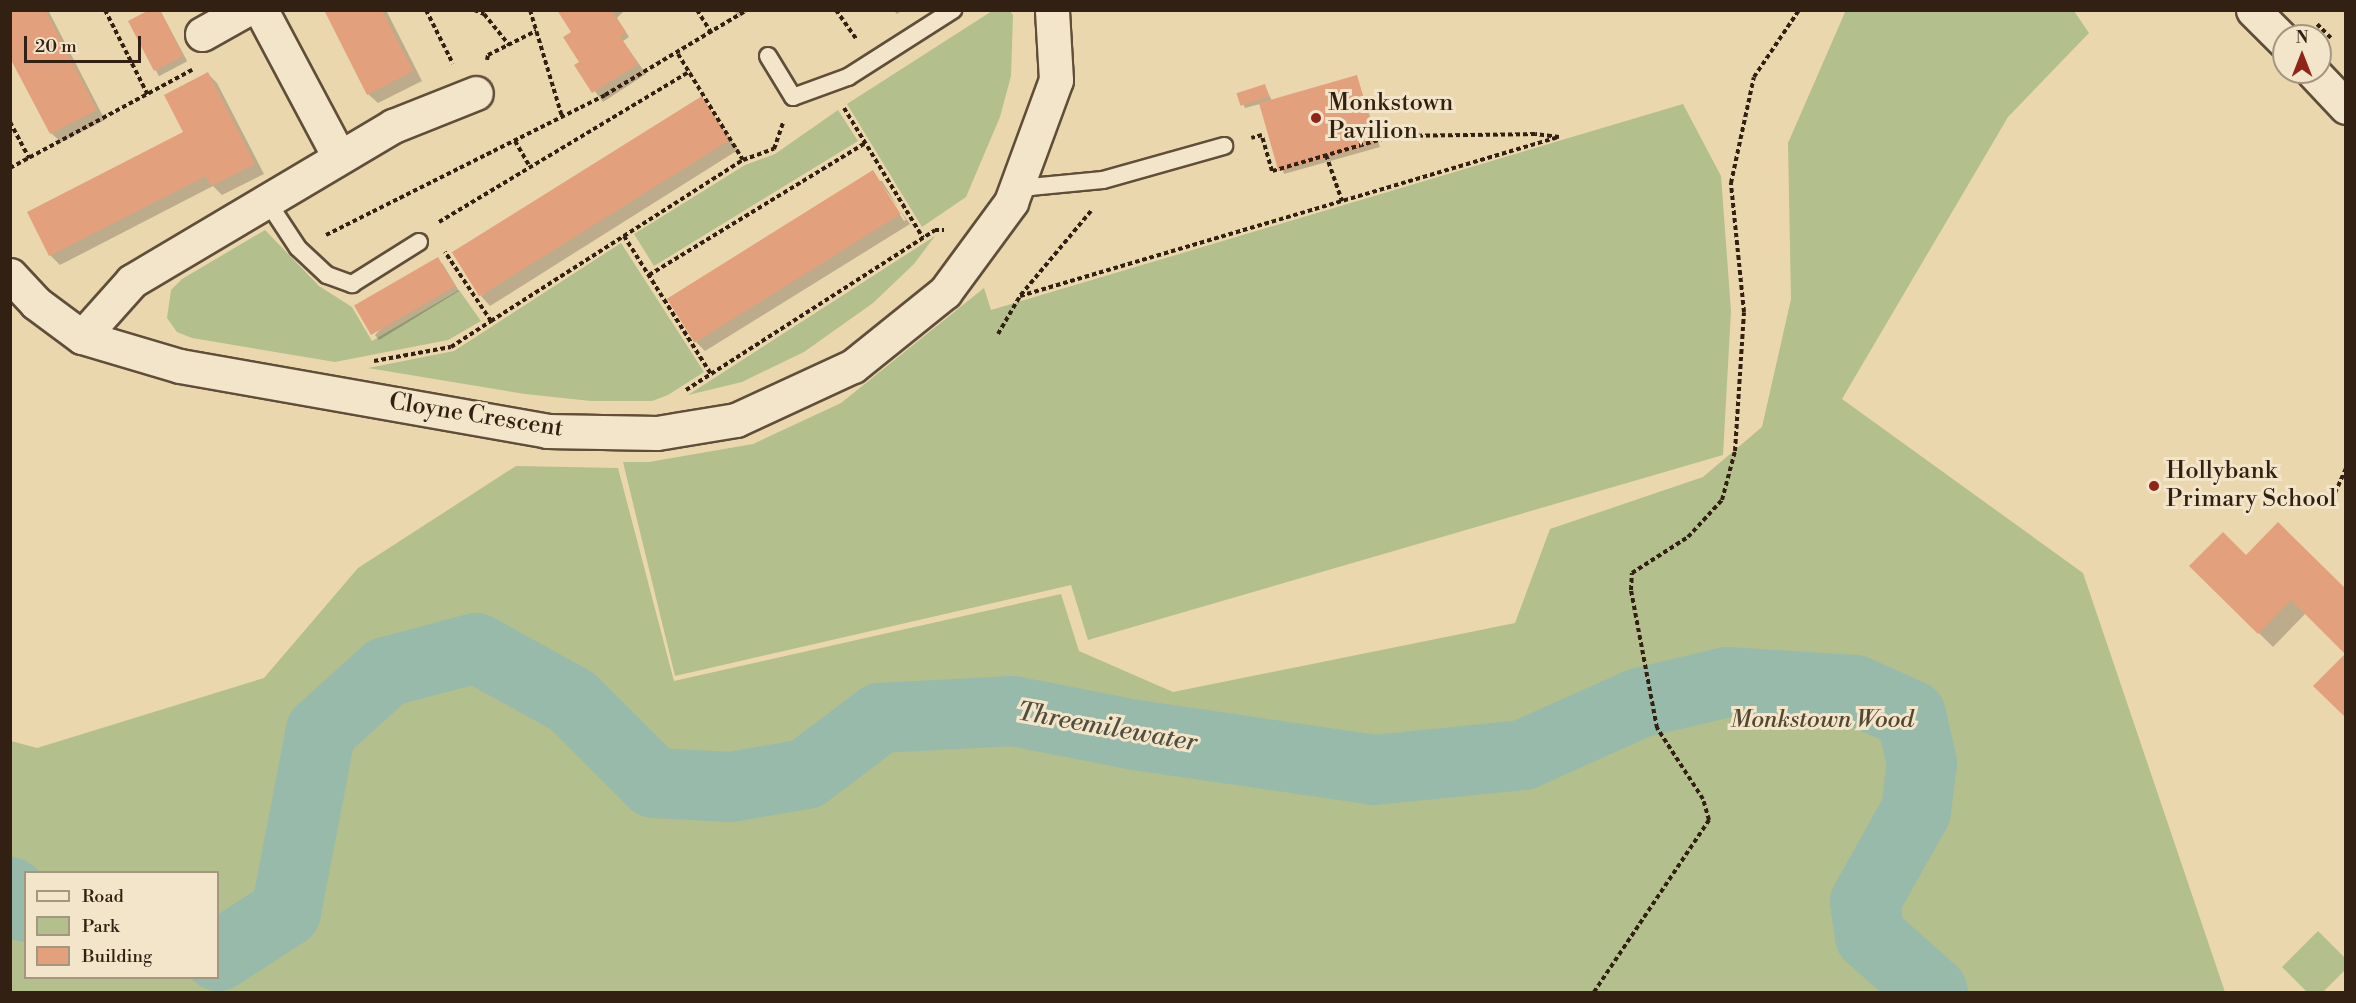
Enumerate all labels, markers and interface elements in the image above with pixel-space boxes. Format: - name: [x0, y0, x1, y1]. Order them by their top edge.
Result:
- scale bar: [27, 24, 144, 62]
- north arrow: [2272, 24, 2332, 84]
- text: N: [2296, 28, 2308, 48]
- text: 20 m: [35, 35, 77, 58]
- place label: Monkstown Pavilion: [1328, 90, 1453, 146]
- marker: Monkstown Pavilion: [1309, 111, 1323, 125]
- street label: Cloyne Crescent: [387, 388, 565, 444]
- place label: Hollybank Primary School: [2166, 458, 2336, 514]
- marker: Hollybank Primary School: [2147, 479, 2161, 493]
- water label: Threemilewater: [1014, 697, 1200, 759]
- park label: Monkstown Wood: [1730, 707, 1914, 735]
- legend: [24, 871, 219, 979]
- text: Road: [82, 885, 124, 908]
- text: Park: [82, 915, 119, 938]
- text: Building: [82, 945, 152, 968]

